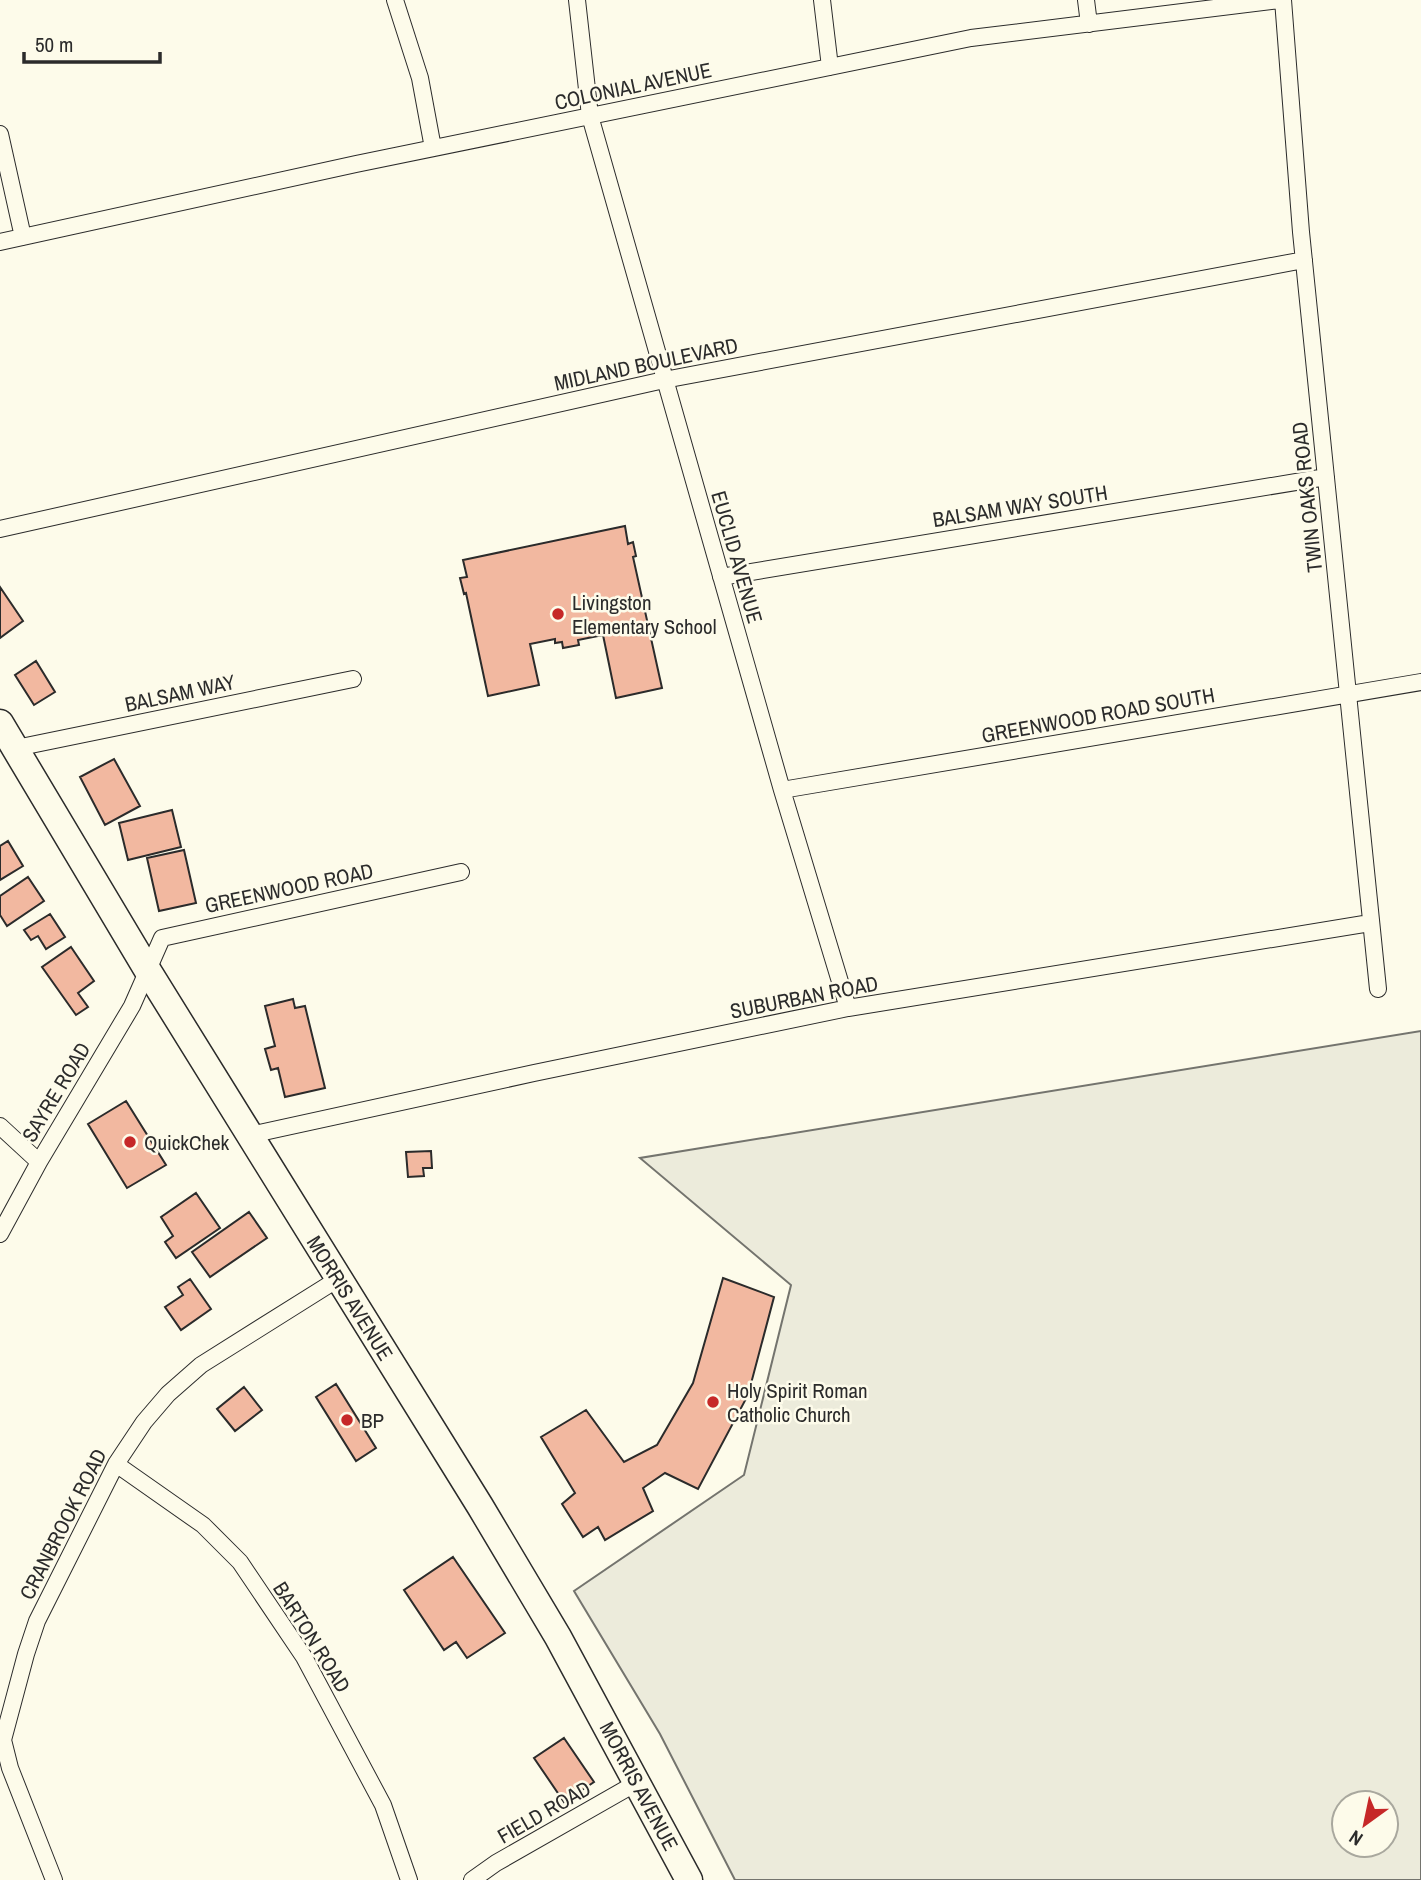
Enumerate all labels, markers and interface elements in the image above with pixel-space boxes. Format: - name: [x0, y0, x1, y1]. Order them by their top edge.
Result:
- scale bar: [24, 21, 161, 65]
- text: 50 m: [35, 30, 73, 59]
- street label: COLONIAL AVENUE: [552, 55, 714, 117]
- street label: MIDLAND BOULEVARD: [551, 330, 741, 398]
- street label: TWIN OAKS ROAD: [1285, 420, 1329, 574]
- street label: BALSAM WAY SOUTH: [930, 478, 1110, 534]
- street label: EUCLID AVENUE: [704, 487, 770, 627]
- place label: Livingston Elementary School: [572, 588, 717, 641]
- marker: Livingston Elementary School: [550, 606, 566, 622]
- street label: BALSAM WAY: [122, 667, 238, 719]
- street label: GREENWOOD ROAD SOUTH: [979, 680, 1217, 750]
- street label: GREENWOOD ROAD: [202, 856, 376, 920]
- street label: SUBURBAN ROAD: [728, 968, 880, 1026]
- street label: SAYRE ROAD: [15, 1037, 97, 1147]
- place label: QuickChek: [144, 1128, 230, 1157]
- marker: QuickChek: [122, 1134, 138, 1150]
- street label: MORRIS AVENUE: [300, 1230, 400, 1366]
- place label: Holy Spirit Roman Catholic Church: [727, 1376, 868, 1429]
- marker: Holy Spirit Roman Catholic Church: [705, 1394, 721, 1410]
- place label: BP: [361, 1406, 384, 1435]
- marker: BP: [339, 1412, 355, 1428]
- street label: CRANBROOK ROAD: [13, 1444, 113, 1604]
- street label: BARTON ROAD: [266, 1576, 358, 1698]
- street label: MORRIS AVENUE: [593, 1716, 685, 1856]
- street label: FIELD ROAD: [492, 1774, 596, 1850]
- north arrow: [1330, 1789, 1400, 1859]
- text: N: [1344, 1824, 1368, 1852]

